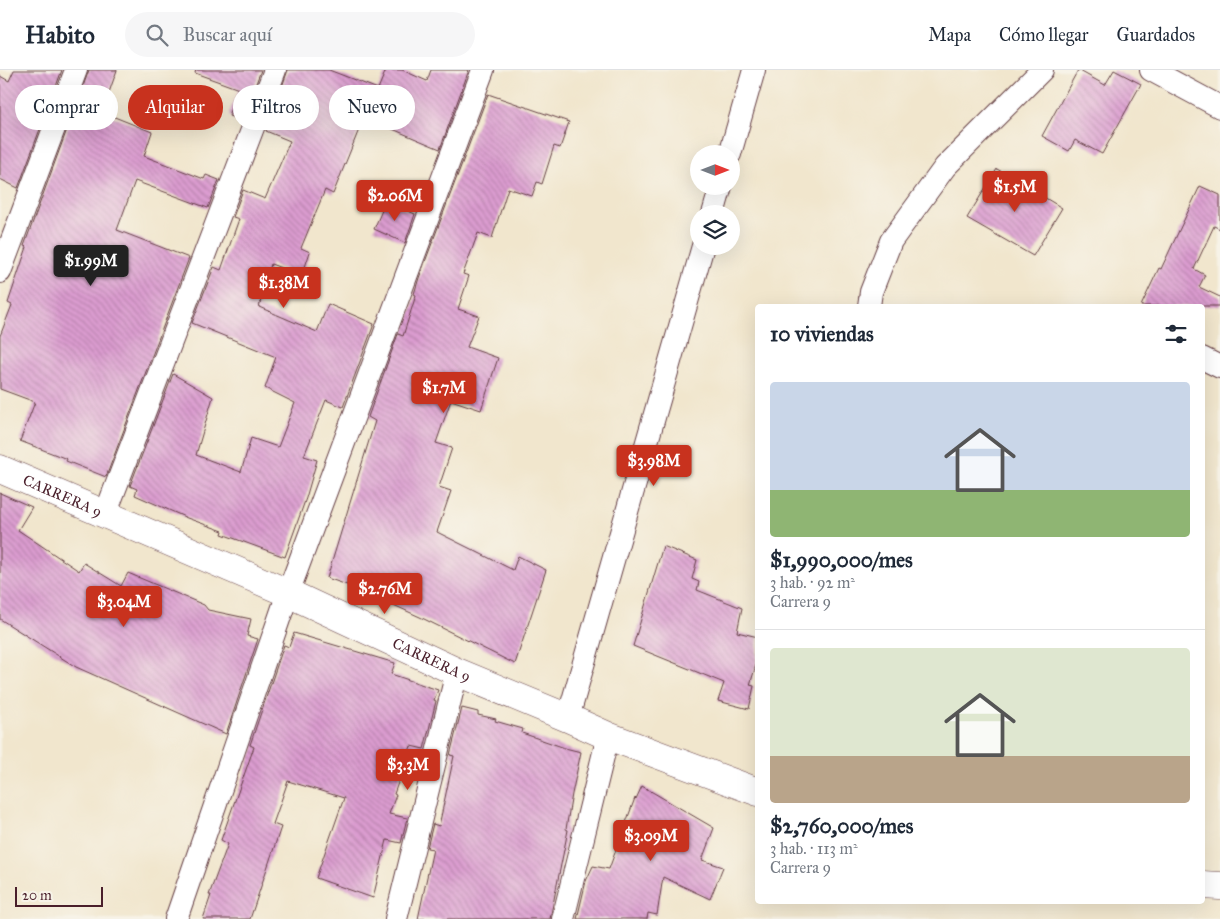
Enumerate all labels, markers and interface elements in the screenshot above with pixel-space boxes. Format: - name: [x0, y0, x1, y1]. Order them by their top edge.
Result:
- search box: [125, 12, 475, 57]
- text: Habito: [25, 20, 95, 50]
- icon: search: [143, 21, 171, 49]
- text: Buscar aquí: [183, 23, 272, 46]
- text: Mapa: [928, 24, 971, 46]
- text: Cómo llegar: [999, 24, 1089, 46]
- text: Guardados: [1117, 24, 1195, 46]
- chip: Comprar: [15, 85, 118, 130]
- chip: Alquilar: [128, 85, 223, 130]
- chip: Filtros: [233, 85, 319, 130]
- chip: Nuevo: [329, 85, 415, 130]
- north arrow: [690, 145, 740, 195]
- map controls: [690, 145, 740, 255]
- pin: $1.5M: [980, 170, 1050, 213]
- text: $1.5M: [994, 177, 1036, 196]
- pin: $2.06M: [354, 180, 436, 222]
- text: $2.06M: [367, 186, 423, 205]
- button: layers: [690, 205, 740, 255]
- pin: $1.99M: [50, 244, 132, 287]
- text: $1.99M: [65, 251, 117, 270]
- pin: $1.38M: [243, 266, 325, 309]
- text: $1.38M: [259, 273, 309, 292]
- icon: filters: [1162, 320, 1190, 348]
- text: 10 viviendas: [770, 321, 874, 347]
- pin: $1.7M: [409, 372, 479, 414]
- text: $1.7M: [422, 378, 466, 397]
- icon: home: [935, 415, 1025, 505]
- pin: $3.98M: [613, 444, 695, 487]
- text: $3.98M: [628, 451, 680, 470]
- street label: CARRERA 9: [20, 471, 105, 521]
- text: $1,990,000/mes: [770, 547, 913, 573]
- pin: $2.76M: [344, 572, 426, 615]
- text: 3 hab. · 92 m²: [770, 573, 855, 592]
- text: $2.76M: [358, 579, 412, 598]
- pin: $3.04M: [83, 586, 165, 628]
- text: $3.04M: [97, 592, 151, 611]
- text: Carrera 9: [770, 592, 831, 611]
- street label: CARRERA 9: [390, 634, 473, 686]
- icon: home: [935, 680, 1025, 770]
- pin: $3.3M: [373, 748, 443, 791]
- text: $3.3M: [387, 755, 429, 774]
- text: $2,760,000/mes: [770, 813, 913, 839]
- pin: $3.09M: [610, 820, 692, 862]
- text: $3.09M: [624, 826, 678, 845]
- text: 3 hab. · 113 m²: [770, 839, 858, 858]
- text: Carrera 9: [770, 858, 831, 877]
- scale bar: [15, 884, 102, 907]
- text: 20 m: [22, 887, 52, 904]

